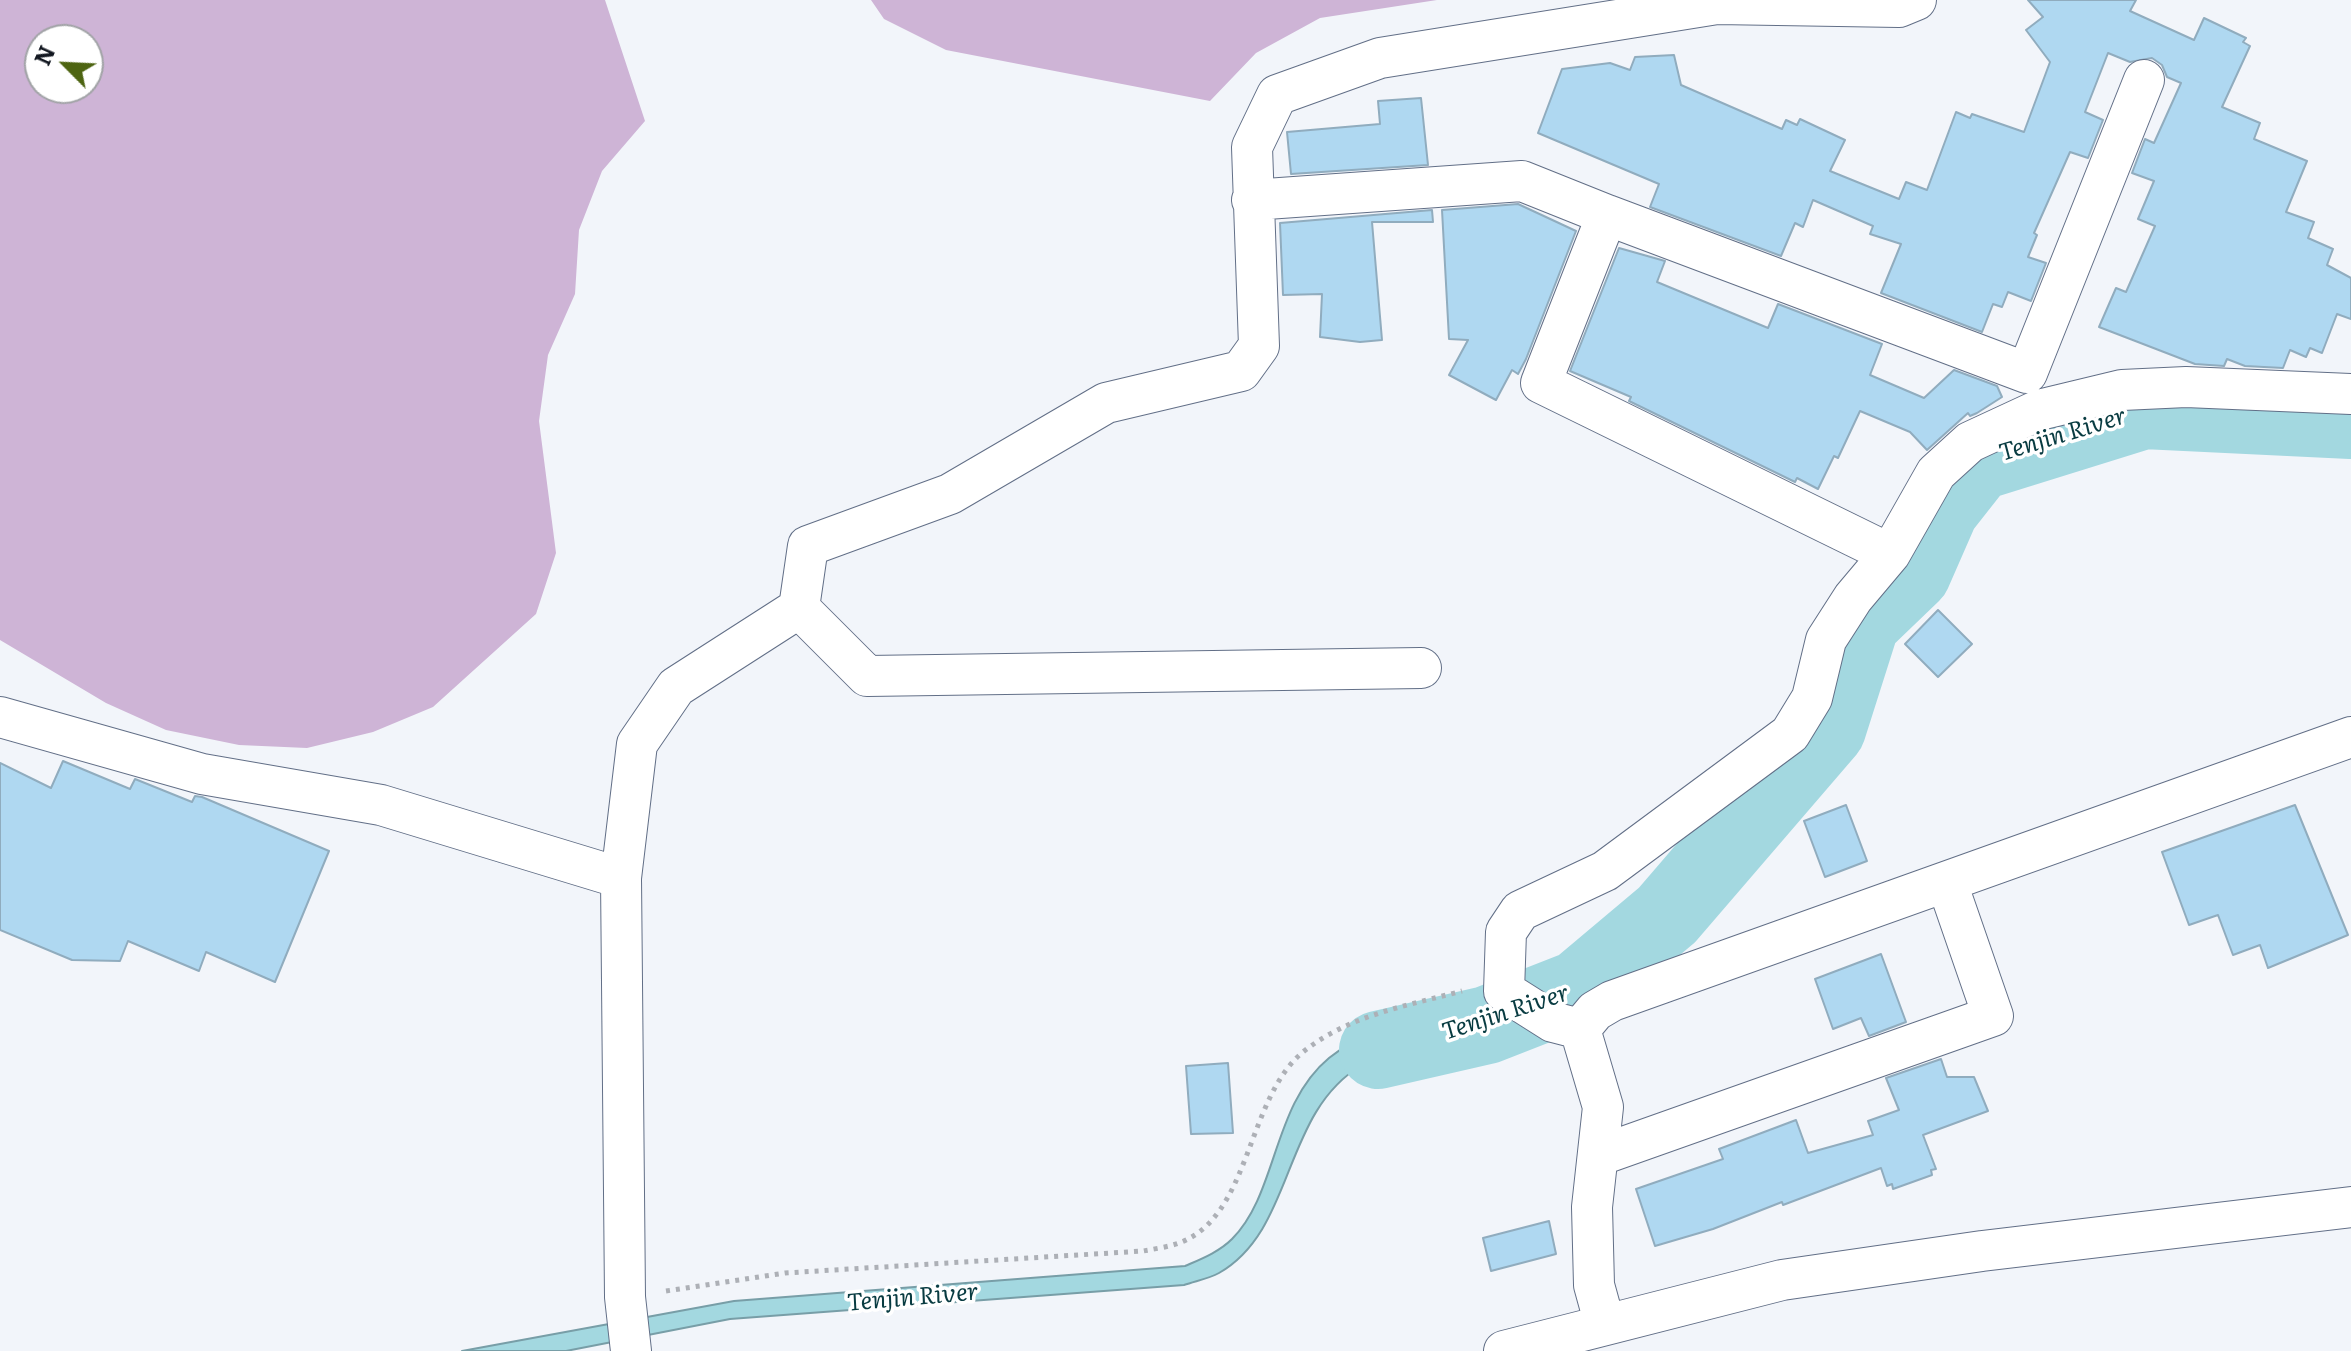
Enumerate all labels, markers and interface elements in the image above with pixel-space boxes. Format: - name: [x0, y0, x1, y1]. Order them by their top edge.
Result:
- north arrow: [24, 24, 104, 104]
- text: N: [25, 40, 62, 70]
- water label: Tenjin River: [1996, 402, 2130, 468]
- water label: Tenjin River: [1439, 979, 1573, 1047]
- water label: Tenjin River: [846, 1278, 980, 1318]

